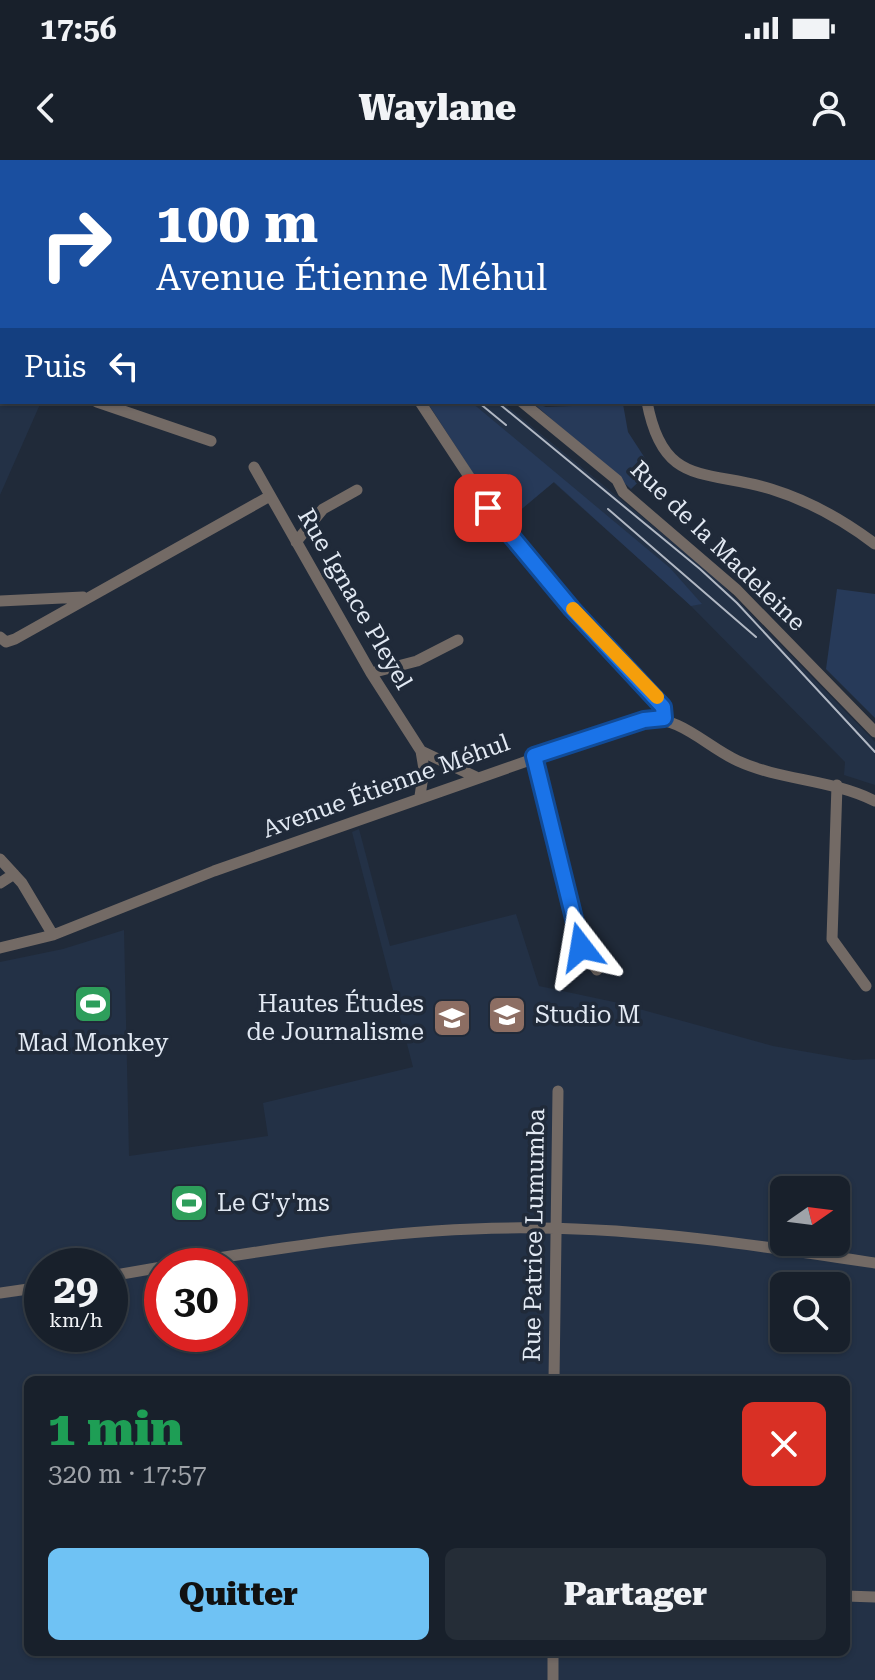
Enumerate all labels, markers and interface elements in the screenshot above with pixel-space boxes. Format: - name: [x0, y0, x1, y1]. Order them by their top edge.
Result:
- text: 17:56: [40, 11, 117, 46]
- icon: back: [24, 86, 68, 130]
- icon: person: [807, 86, 851, 130]
- text: Waylane: [359, 87, 516, 129]
- text: 100 m: [156, 190, 318, 256]
- icon: right: [24, 192, 128, 296]
- text: Avenue Étienne Méhul: [156, 257, 547, 299]
- icon: left: [102, 344, 146, 388]
- text: Puis: [24, 349, 86, 384]
- street label: Rue de la Madeleine: [625, 455, 811, 637]
- pin: [454, 474, 522, 542]
- icon: arrive: [466, 486, 510, 530]
- street label: Rue Ignace Pleyel: [292, 504, 418, 694]
- street label: Avenue Étienne Méhul: [258, 727, 513, 844]
- position arrow: [539, 905, 623, 989]
- sports icon: Mad Monkey: [72, 983, 114, 1025]
- place label: Hautes Études de Journalisme: [246, 989, 424, 1046]
- school or university icon: Studio M: [486, 994, 528, 1036]
- school or university icon: Hautes Études de Journalisme: [431, 997, 473, 1039]
- place label: Studio M: [535, 1001, 640, 1029]
- place label: Mad Monkey: [18, 1029, 169, 1057]
- street label: Rue Patrice Lumumba: [518, 1108, 550, 1362]
- north arrow: [770, 1176, 850, 1256]
- map controls: [770, 1176, 850, 1352]
- sports icon: Le G'y'ms: [168, 1182, 210, 1224]
- place label: Le G'y'ms: [217, 1189, 330, 1217]
- speed limit sign: 30: [144, 1248, 248, 1352]
- text: 29: [54, 1266, 98, 1313]
- button: search: [770, 1272, 850, 1352]
- text: km/h: [49, 1308, 103, 1332]
- text: 1 min: [48, 1401, 183, 1457]
- button: close: [742, 1402, 826, 1486]
- text: 320 m · 17:57: [48, 1459, 207, 1489]
- button: Quitter: [48, 1548, 429, 1640]
- button: Partager: [445, 1548, 826, 1640]

